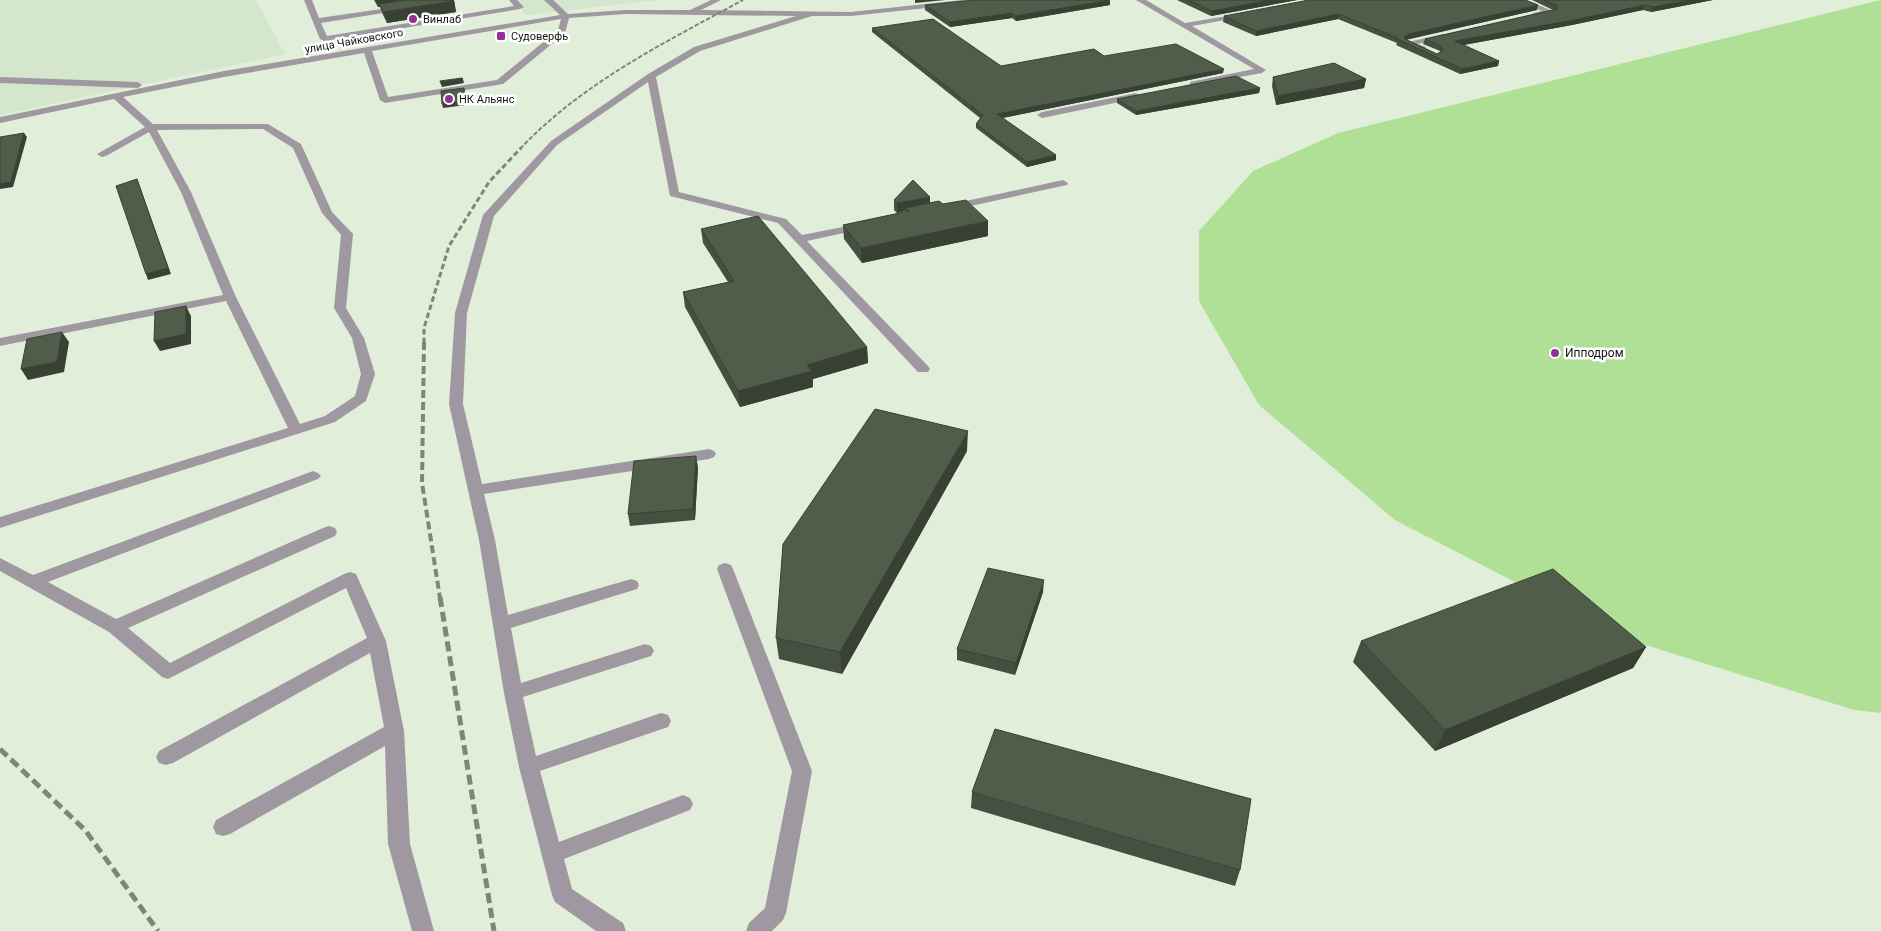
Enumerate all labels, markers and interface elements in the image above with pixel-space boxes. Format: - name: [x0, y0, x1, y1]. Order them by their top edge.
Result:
- marker: Винлаб: [407, 13, 419, 25]
- place label: Винлаб: [423, 13, 461, 26]
- street label: улица Чайковского: [304, 26, 404, 56]
- marker: Судоверфь: [495, 30, 507, 42]
- place label: Судоверфь: [511, 30, 568, 43]
- marker: НК Альянс: [443, 93, 455, 105]
- place label: НК Альянс: [459, 93, 515, 106]
- place label: Ипподром: [1565, 346, 1624, 360]
- marker: Ипподром: [1549, 347, 1561, 359]

